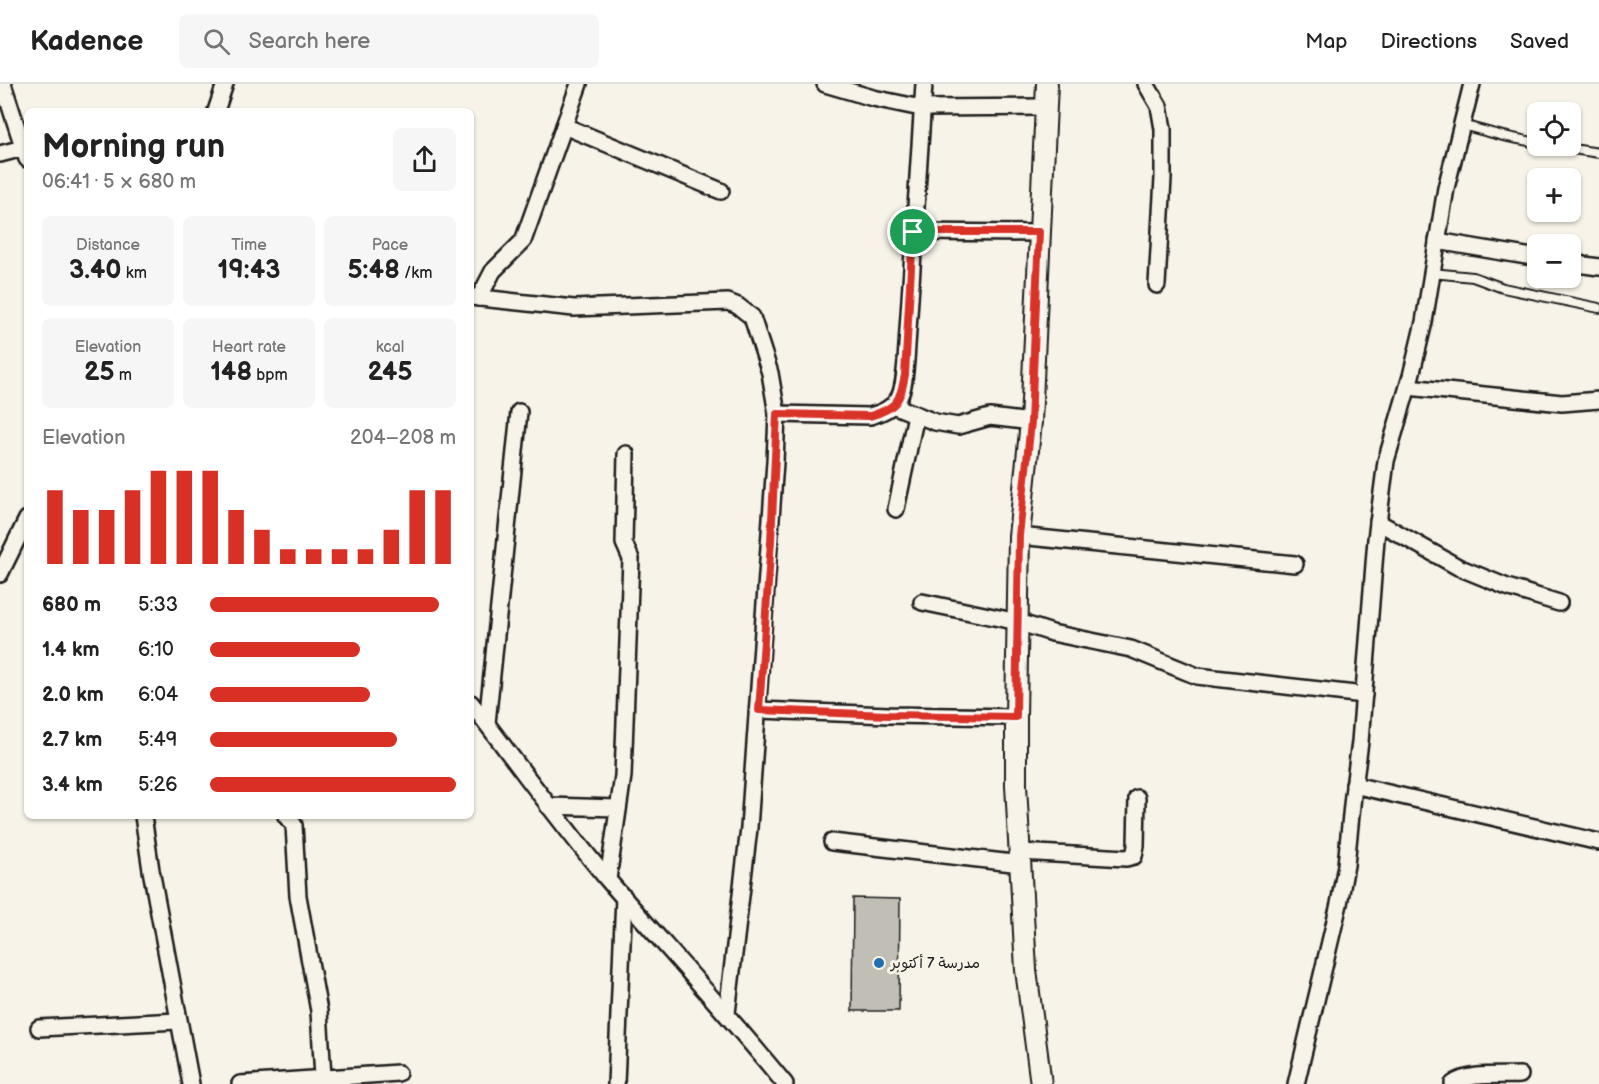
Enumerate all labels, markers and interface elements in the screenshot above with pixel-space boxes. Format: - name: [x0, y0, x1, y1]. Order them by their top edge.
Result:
- search box: [179, 14, 599, 68]
- text: Kadence: [30, 25, 143, 58]
- icon: search: [200, 25, 233, 58]
- text: Search here: [248, 28, 370, 55]
- text: Map: [1305, 29, 1348, 54]
- text: Directions: [1381, 29, 1477, 54]
- text: Saved: [1510, 29, 1569, 54]
- map controls: [1527, 102, 1581, 288]
- button: locate: [1527, 102, 1581, 156]
- text: Morning run: [42, 127, 225, 167]
- button: share: [393, 128, 456, 191]
- button: +: [1527, 168, 1581, 222]
- text: 06:41 · 5 × 680 m: [42, 170, 196, 194]
- pin: [887, 206, 938, 257]
- icon: arrive: [896, 215, 929, 248]
- button: −: [1527, 234, 1581, 288]
- text: Distance: [76, 236, 140, 255]
- text: Time: [231, 236, 267, 255]
- text: Pace: [372, 236, 408, 255]
- text: 3.40: [69, 255, 122, 286]
- text: 19:43: [218, 255, 280, 286]
- text: 5:48: [348, 255, 400, 286]
- text: km: [122, 264, 147, 283]
- text: /km: [400, 264, 432, 283]
- text: Elevation: [75, 338, 141, 357]
- text: Heart rate: [212, 338, 286, 357]
- text: kcal: [376, 338, 404, 357]
- text: 25: [84, 357, 115, 388]
- text: 148: [210, 357, 252, 388]
- text: 245: [368, 357, 412, 388]
- text: m: [115, 366, 132, 385]
- text: bpm: [252, 366, 288, 385]
- text: Elevation: [42, 426, 125, 450]
- text: 204–208 m: [350, 426, 456, 450]
- text: 680 m: [42, 593, 101, 617]
- text: 5:33: [138, 593, 178, 617]
- text: 1.4 km: [42, 638, 100, 662]
- text: 6:10: [138, 638, 174, 662]
- text: 2.0 km: [42, 683, 104, 707]
- text: 6:04: [138, 683, 178, 707]
- text: 2.7 km: [42, 728, 102, 752]
- text: 5:49: [138, 728, 177, 752]
- text: 3.4 km: [42, 773, 103, 797]
- text: 5:26: [138, 773, 178, 797]
- place label: مدرسة 7 أكتوبر: [889, 954, 980, 973]
- marker: مدرسة 7 أكتوبر: [872, 956, 886, 970]

